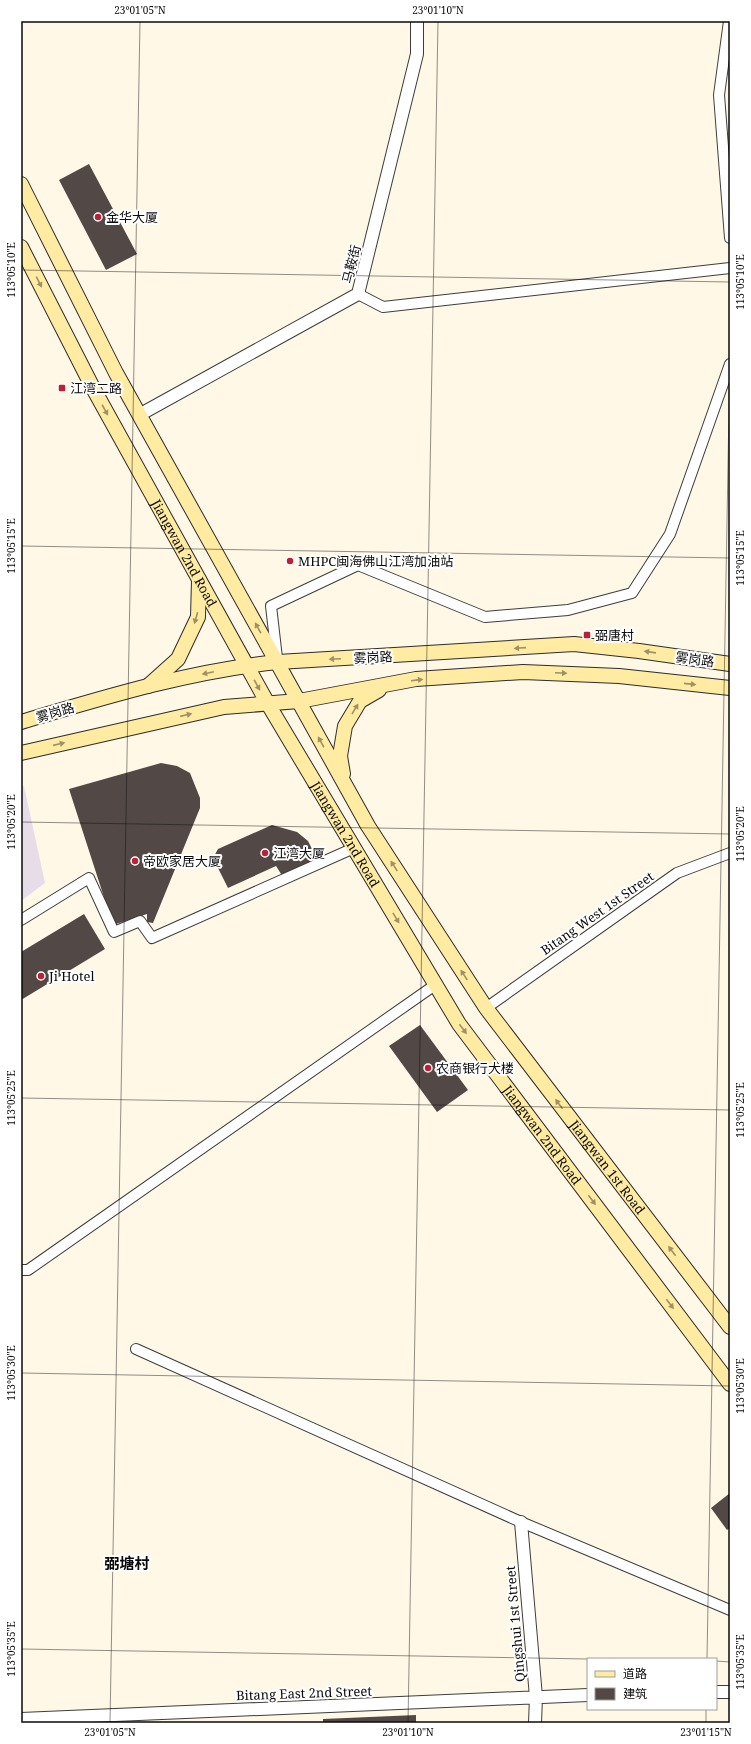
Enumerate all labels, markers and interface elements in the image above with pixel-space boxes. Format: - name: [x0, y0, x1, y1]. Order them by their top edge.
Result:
- text: 23°01'05"N: [114, 3, 166, 17]
- text: 23°01'10"N: [412, 3, 464, 17]
- place label: 金华大厦: [106, 208, 158, 226]
- marker: 金华大厦: [93, 212, 103, 222]
- text: 113°05'10"E: [4, 242, 18, 298]
- street label: 马鞍街: [338, 243, 364, 285]
- text: 113°05'10"E: [733, 254, 747, 310]
- one-way arrow: [36, 276, 42, 288]
- place label: 江湾二路: [70, 379, 122, 397]
- marker: 江湾二路: [57, 383, 67, 393]
- one-way arrow: [102, 404, 108, 416]
- street label: Jiangwan 2nd Road: [147, 495, 221, 610]
- text: 113°05'15"E: [4, 518, 18, 574]
- text: 113°05'15"E: [733, 530, 747, 586]
- place label: MHPC闽海佛山江湾加油站: [298, 552, 453, 570]
- marker: MHPC闽海佛山江湾加油站: [285, 556, 295, 566]
- one-way arrow: [193, 613, 199, 625]
- one-way arrow: [255, 622, 262, 634]
- place label: 弼唐村: [595, 626, 634, 644]
- marker: 弼唐村: [582, 630, 592, 640]
- one-way arrow: [514, 645, 526, 652]
- street label: 雾岗路: [353, 647, 393, 667]
- street label: 雾岗路: [674, 647, 716, 671]
- one-way arrow: [644, 649, 656, 655]
- one-way arrow: [328, 656, 341, 662]
- one-way arrow: [555, 670, 568, 676]
- one-way arrow: [202, 671, 215, 677]
- one-way arrow: [411, 677, 423, 683]
- one-way arrow: [254, 679, 261, 691]
- one-way arrow: [684, 680, 696, 687]
- street label: 雾岗路: [34, 698, 76, 726]
- one-way arrow: [352, 703, 359, 715]
- one-way arrow: [180, 712, 192, 718]
- one-way arrow: [318, 736, 325, 747]
- one-way arrow: [53, 741, 65, 747]
- street label: Jiangwan 2nd Road: [307, 777, 384, 890]
- text: 113°05'20"E: [4, 794, 18, 850]
- text: 113°05'20"E: [733, 806, 747, 862]
- place label: 江湾大厦: [273, 844, 325, 862]
- marker: 江湾大厦: [260, 848, 270, 858]
- place label: 帝欧家居大厦: [143, 852, 221, 870]
- marker: 帝欧家居大厦: [130, 856, 140, 866]
- one-way arrow: [390, 860, 397, 872]
- street label: Bitang West 1st Street: [537, 867, 658, 959]
- one-way arrow: [392, 912, 399, 924]
- place label: Ji Hotel: [48, 967, 95, 985]
- one-way arrow: [461, 969, 468, 981]
- marker: Ji Hotel: [36, 971, 46, 981]
- one-way arrow: [459, 1024, 467, 1035]
- place label: 农商银行大楼: [436, 1059, 514, 1077]
- marker: 农商银行大楼: [423, 1063, 433, 1073]
- text: 113°05'25"E: [4, 1070, 18, 1126]
- street label: Jiangwan 2nd Road: [499, 1081, 586, 1188]
- text: 113°05'25"E: [733, 1082, 747, 1138]
- one-way arrow: [555, 1098, 563, 1109]
- street label: Jiangwan 1st Road: [565, 1115, 650, 1218]
- one-way arrow: [587, 1195, 596, 1206]
- one-way arrow: [668, 1246, 676, 1257]
- one-way arrow: [666, 1299, 674, 1310]
- text: 113°05'30"E: [4, 1345, 18, 1401]
- text: 113°05'30"E: [733, 1358, 747, 1414]
- district label: 弼塘村: [104, 1553, 150, 1573]
- street label: Qingshui 1st Street: [501, 1565, 529, 1683]
- text: 113°05'35"E: [4, 1621, 18, 1677]
- text: 113°05'35"E: [733, 1634, 747, 1690]
- legend: [587, 1658, 717, 1710]
- text: 道路: [623, 1665, 647, 1682]
- street label: Bitang East 2nd Street: [236, 1682, 373, 1704]
- text: 建筑: [623, 1685, 647, 1702]
- text: 23°01'05"N: [84, 1725, 136, 1739]
- text: 23°01'10"N: [382, 1725, 434, 1739]
- text: 23°01'15"N: [680, 1725, 732, 1739]

